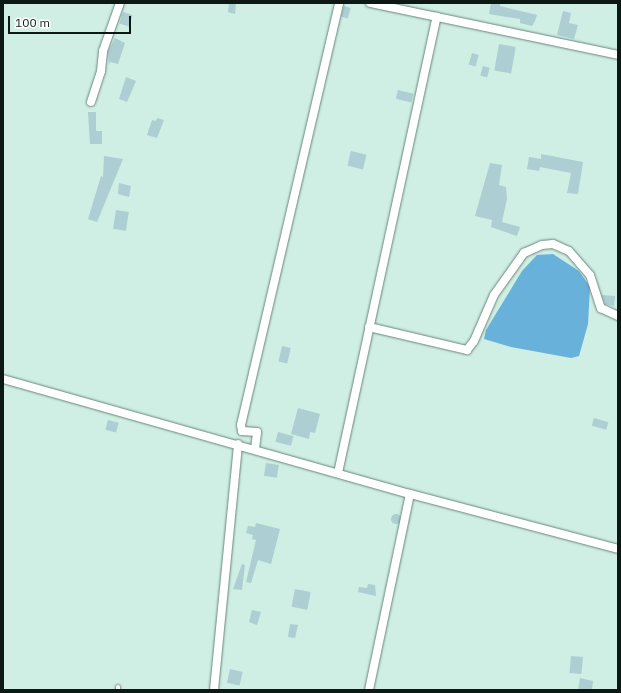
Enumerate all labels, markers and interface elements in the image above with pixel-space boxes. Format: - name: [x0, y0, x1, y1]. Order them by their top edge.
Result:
- scale bar: [10, 8, 133, 34]
- text: 100 m: [15, 15, 50, 30]

